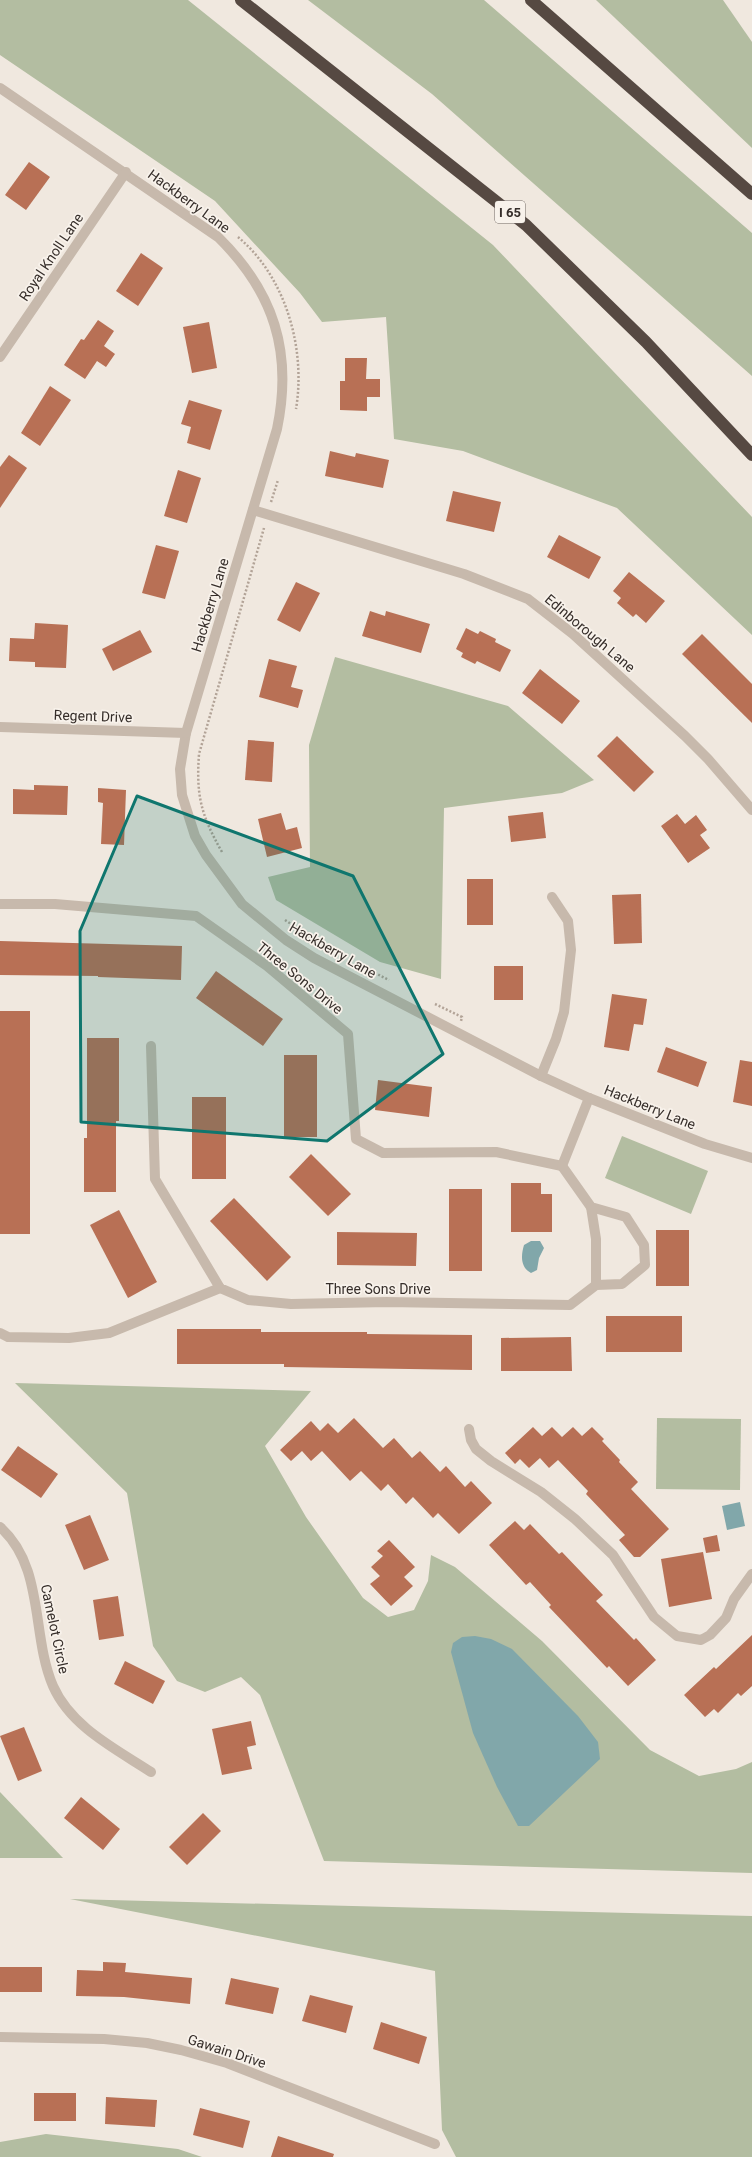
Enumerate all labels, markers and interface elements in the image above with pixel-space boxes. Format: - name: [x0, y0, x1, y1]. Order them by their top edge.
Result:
- street label: Hackberry Lane: [145, 166, 233, 236]
- road number: I 65: [495, 201, 525, 223]
- street label: Royal Knoll Lane: [16, 210, 86, 304]
- street label: Hackberry Lane: [188, 556, 232, 654]
- street label: Edinborough Lane: [542, 591, 638, 675]
- street label: Regent Drive: [53, 707, 133, 725]
- street label: Hackberry Lane: [287, 919, 379, 981]
- street label: Three Sons Drive: [254, 939, 346, 1017]
- street label: Hackberry Lane: [602, 1081, 698, 1133]
- street label: Three Sons Drive: [325, 1281, 431, 1297]
- street label: Camelot Circle: [38, 1583, 72, 1675]
- street label: Gawain Drive: [186, 2031, 268, 2071]

